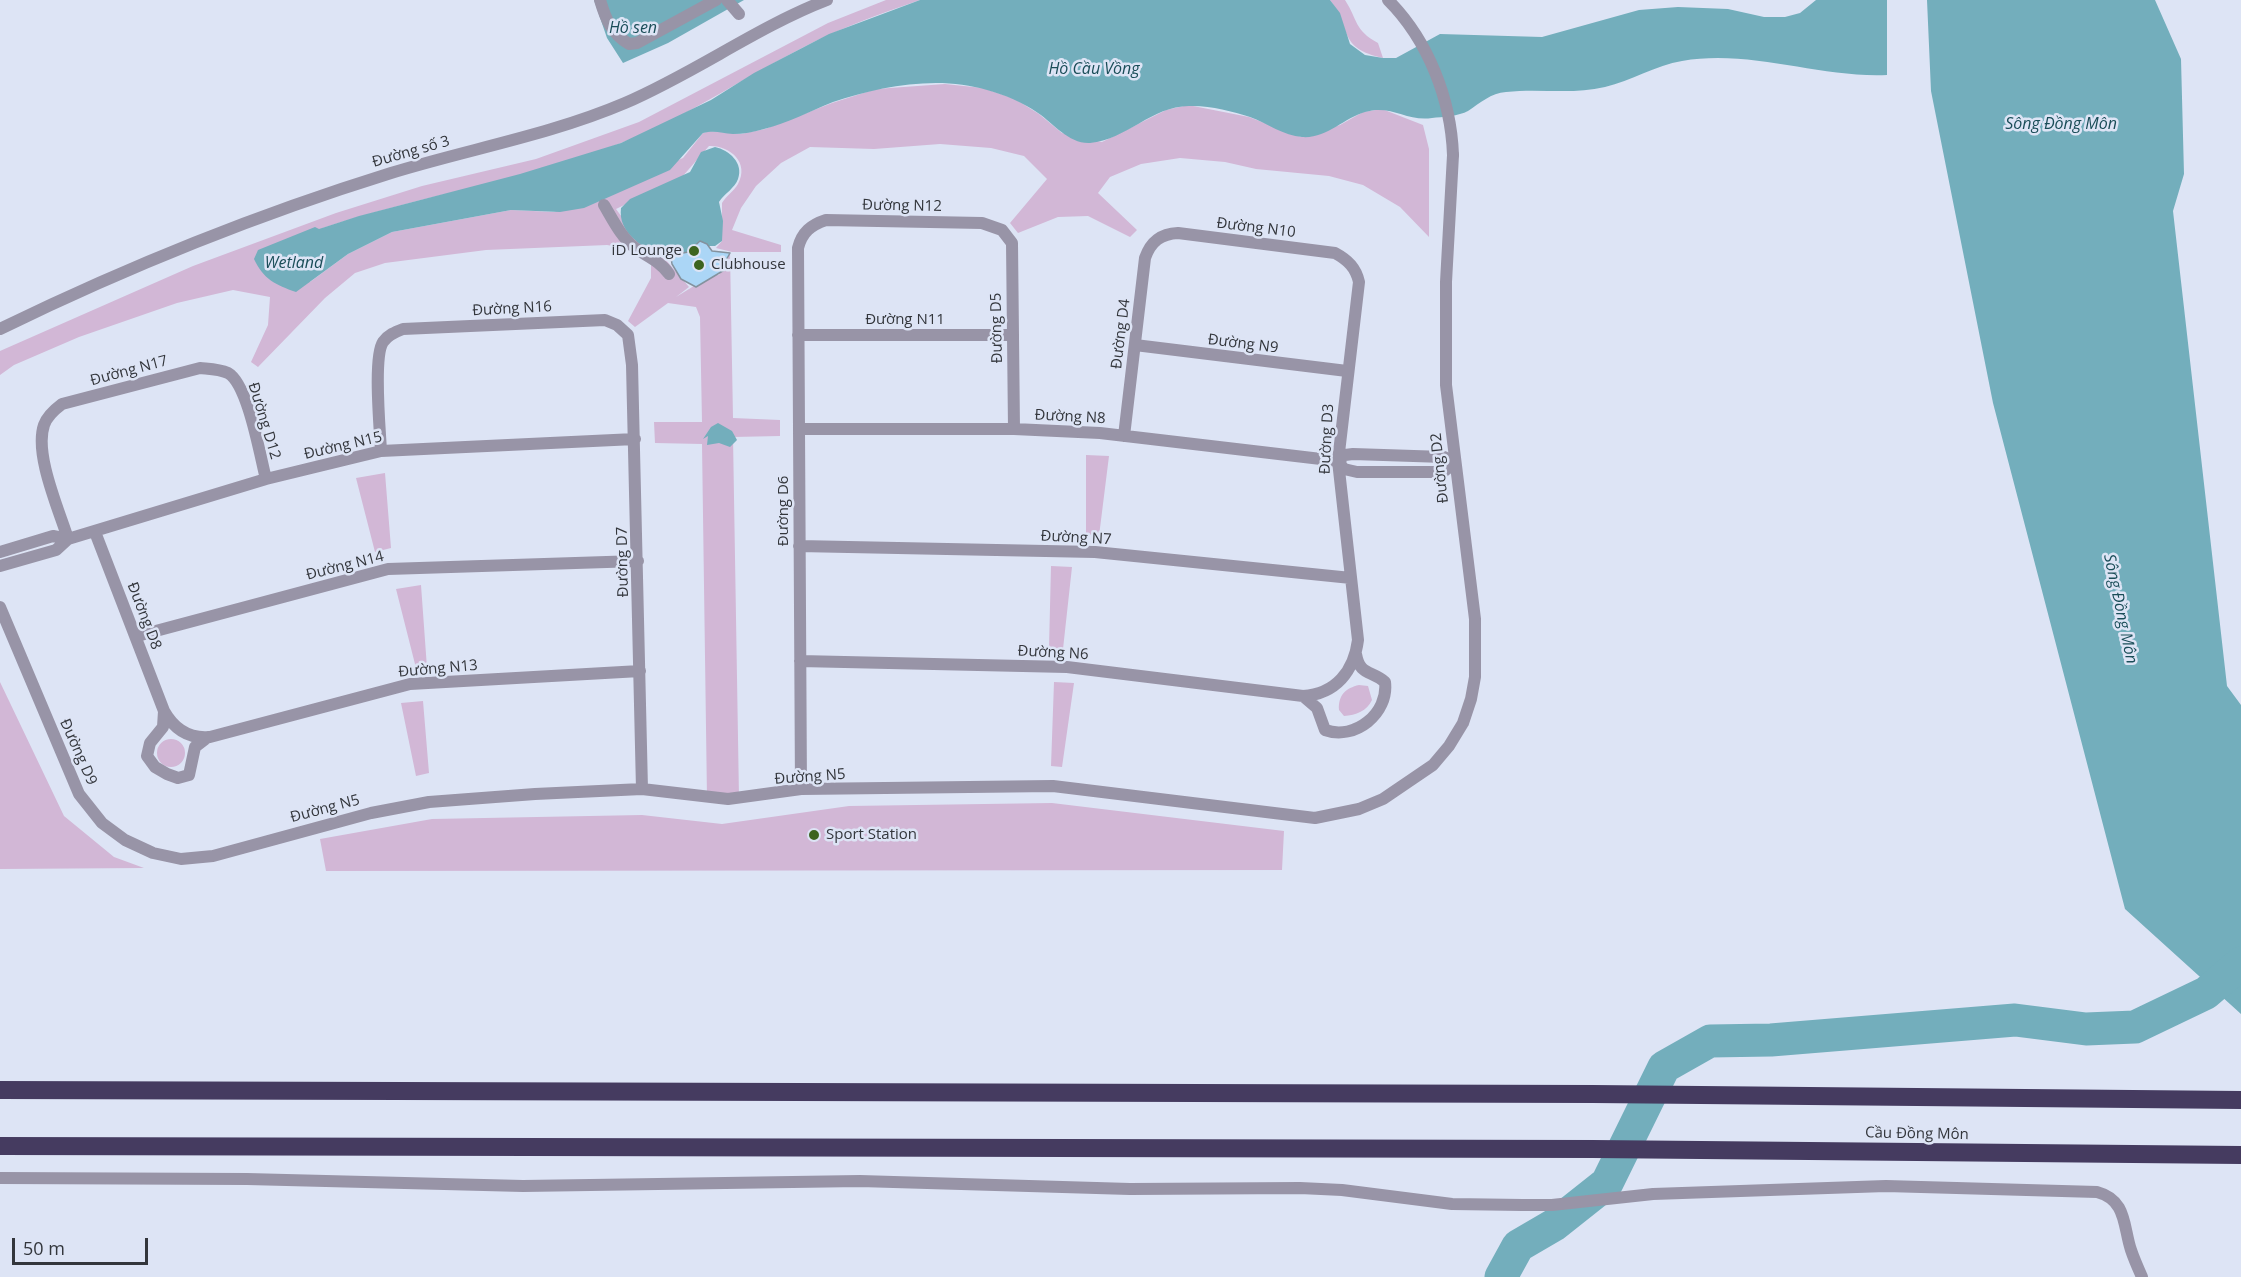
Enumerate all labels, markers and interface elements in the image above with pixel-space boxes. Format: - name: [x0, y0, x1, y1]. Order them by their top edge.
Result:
- water label: Hồ sen: [609, 18, 657, 38]
- water label: Hồ Cầu Vồng: [1048, 59, 1140, 79]
- water label: Sông Đồng Môn: [2005, 114, 2117, 134]
- street label: Đường số 3: [370, 132, 452, 172]
- street label: Đường N12: [862, 196, 942, 216]
- street label: Đường N10: [1215, 214, 1297, 242]
- place label: iD Lounge: [612, 242, 682, 260]
- marker: iD Lounge: [687, 244, 701, 258]
- water label: Wetland: [265, 253, 323, 273]
- place label: Clubhouse: [711, 256, 786, 274]
- marker: Clubhouse: [692, 258, 706, 272]
- street label: Đường D5: [987, 293, 1007, 363]
- street label: Đường N16: [472, 298, 552, 320]
- street label: Đường D4: [1108, 298, 1134, 370]
- street label: Đường N11: [865, 311, 945, 329]
- street label: Đường N9: [1207, 331, 1279, 357]
- street label: Đường N17: [88, 352, 170, 390]
- street label: Đường D12: [244, 380, 284, 462]
- street label: Đường D3: [1316, 403, 1338, 475]
- street label: Đường N8: [1034, 406, 1106, 428]
- street label: Đường N15: [302, 428, 384, 464]
- street label: Đường D2: [1427, 432, 1453, 504]
- street label: Đường D6: [775, 476, 793, 546]
- street label: Đường D7: [613, 527, 633, 597]
- street label: Đường N7: [1040, 527, 1112, 549]
- street label: Đường N14: [304, 548, 386, 584]
- water label: Sông Đồng Môn: [2099, 552, 2141, 666]
- street label: Đường D8: [123, 580, 165, 652]
- street label: Đường N6: [1017, 642, 1089, 664]
- street label: Đường N13: [398, 657, 478, 681]
- street label: Đường D9: [55, 716, 101, 788]
- street label: Đường N5: [774, 766, 846, 788]
- street label: Đường N5: [288, 791, 362, 827]
- place label: Sport Station: [826, 826, 917, 844]
- marker: Sport Station: [807, 828, 821, 842]
- street label: Cầu Đồng Môn: [1865, 1124, 1969, 1144]
- scale bar: [15, 1226, 152, 1264]
- text: 50 m: [23, 1236, 65, 1260]

